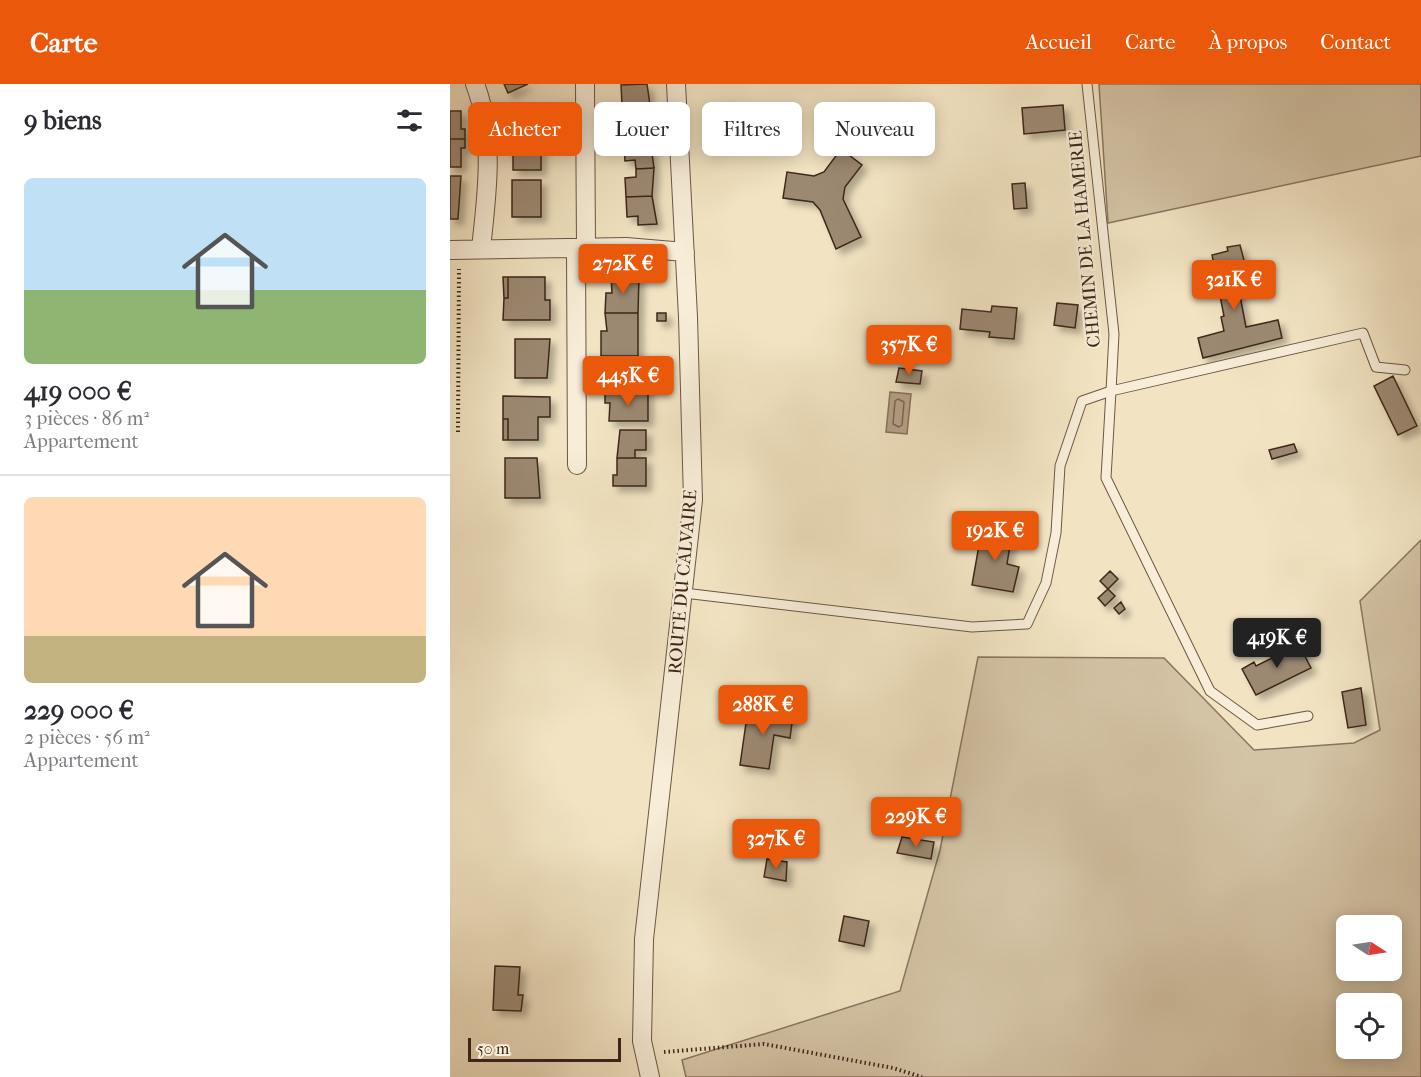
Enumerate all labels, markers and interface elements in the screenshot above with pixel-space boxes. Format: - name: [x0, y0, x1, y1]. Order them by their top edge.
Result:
- text: Carte: [30, 26, 98, 59]
- text: Accueil: [1026, 30, 1092, 54]
- text: Carte: [1125, 30, 1176, 54]
- text: À propos: [1209, 30, 1287, 54]
- text: Contact: [1320, 30, 1391, 54]
- chip: Acheter: [468, 102, 582, 156]
- chip: Louer: [594, 102, 690, 156]
- chip: Filtres: [702, 102, 802, 156]
- chip: Nouveau: [814, 102, 935, 156]
- icon: filters: [393, 104, 426, 137]
- text: 9 biens: [24, 105, 102, 136]
- street label: CHEMIN DE LA HAMERIE: [1065, 130, 1105, 348]
- icon: home: [171, 217, 279, 325]
- pin: 272K €: [574, 244, 672, 295]
- text: 272K €: [593, 252, 653, 275]
- pin: 321K €: [1185, 260, 1283, 311]
- text: 321K €: [1206, 268, 1262, 291]
- pin: 357K €: [860, 325, 958, 376]
- text: 357K €: [880, 333, 938, 356]
- pin: 445K €: [579, 356, 677, 407]
- text: 445K €: [597, 364, 659, 387]
- text: 419 000 €: [24, 376, 132, 407]
- text: 3 pièces · 86 m²: [24, 407, 149, 430]
- text: Appartement: [24, 430, 139, 453]
- street label: ROUTE DU CALVAIRE: [664, 489, 702, 675]
- pin: 192K €: [946, 511, 1044, 562]
- text: 192K €: [966, 519, 1024, 542]
- icon: home: [171, 536, 279, 644]
- pin: 419K €: [1228, 618, 1326, 669]
- text: 419K €: [1247, 626, 1307, 649]
- pin: 288K €: [714, 685, 812, 736]
- text: 288K €: [732, 693, 794, 716]
- text: 229 000 €: [24, 695, 134, 726]
- text: 2 pièces · 56 m²: [24, 726, 150, 749]
- text: Appartement: [24, 749, 139, 772]
- pin: 229K €: [867, 797, 965, 848]
- text: 229K €: [885, 805, 947, 828]
- pin: 327K €: [727, 819, 825, 870]
- text: 327K €: [747, 827, 805, 850]
- north arrow: [1336, 915, 1402, 981]
- map controls: [1336, 915, 1402, 1059]
- button: locate: [1336, 993, 1402, 1059]
- scale bar: [468, 1035, 621, 1062]
- text: 50 m: [477, 1039, 509, 1058]

